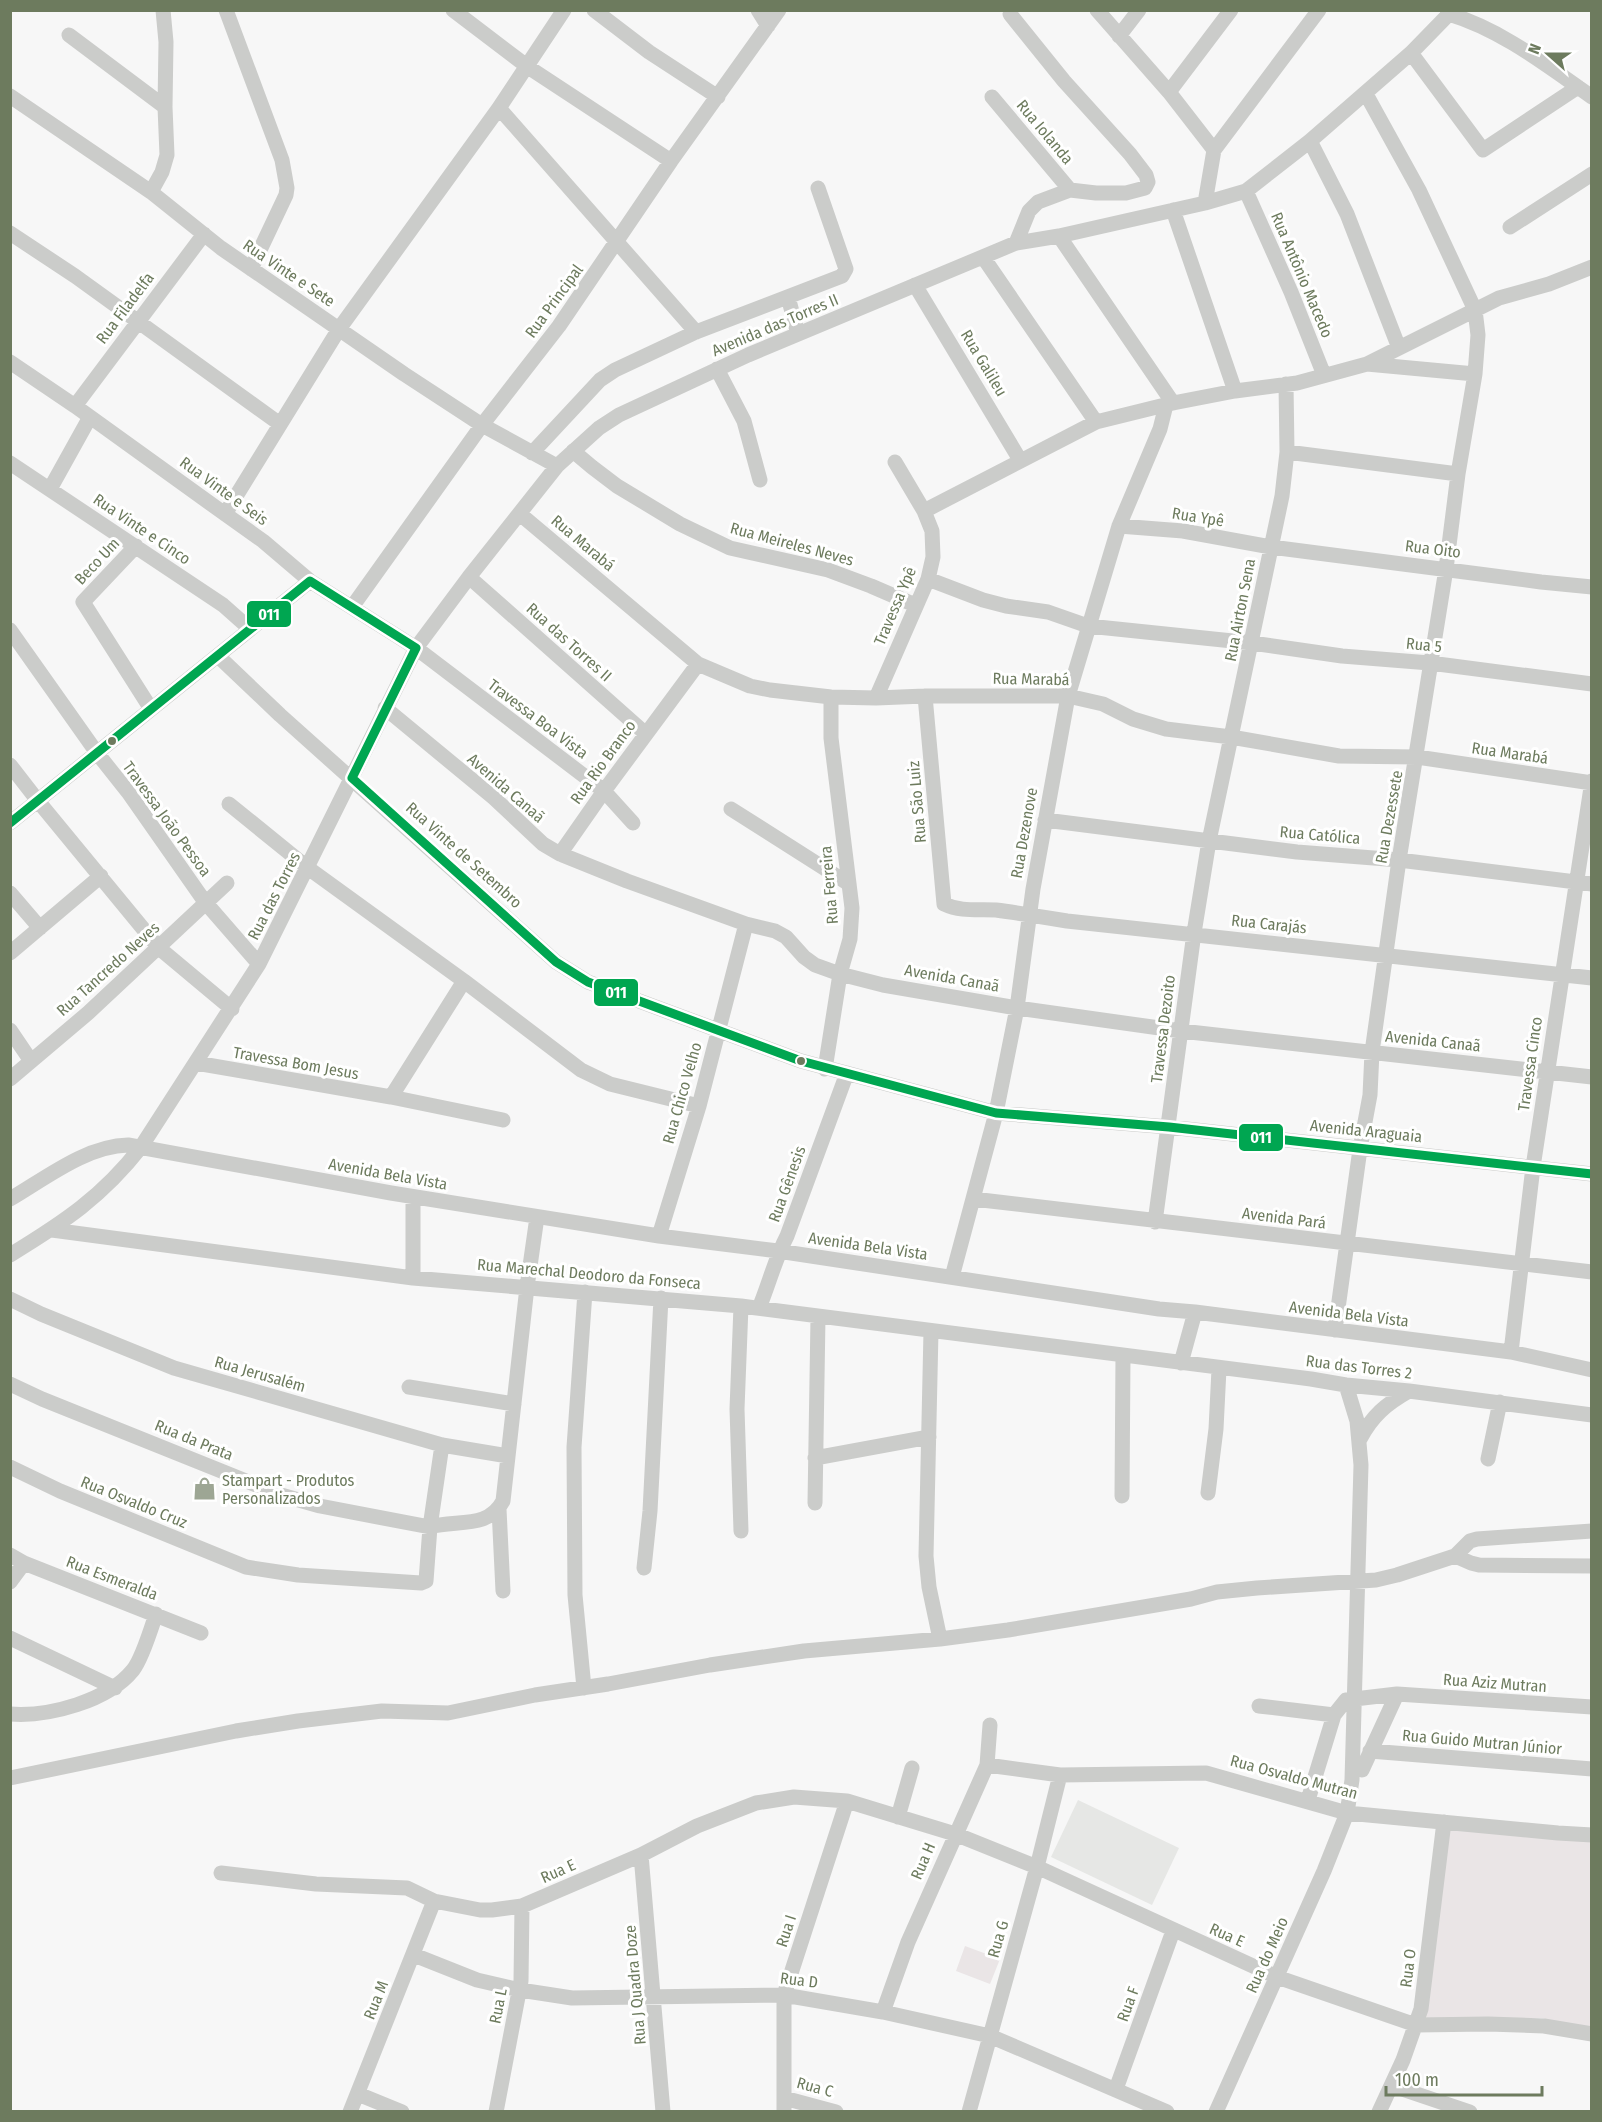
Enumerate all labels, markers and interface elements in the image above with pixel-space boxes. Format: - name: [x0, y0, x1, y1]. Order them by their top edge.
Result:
- north arrow: [1518, 24, 1578, 84]
- text: N: [1524, 41, 1545, 57]
- street label: Rua Iolanda: [1013, 96, 1077, 168]
- street label: Rua Antônio Macedo: [1267, 209, 1337, 341]
- street label: Rua Vinte e Sete: [240, 235, 338, 311]
- street label: Rua Principal: [521, 261, 587, 341]
- street label: Rua Filadelfa: [92, 268, 158, 347]
- street label: Avenida das Torres II: [709, 290, 841, 360]
- street label: Rua Galileu: [957, 326, 1011, 400]
- street label: Rua Vinte e Seis: [176, 453, 272, 529]
- street label: Rua Vinte e Cinco: [90, 489, 194, 569]
- street label: Rua Ypê: [1171, 504, 1225, 530]
- street label: Rua Marabá: [547, 511, 619, 575]
- street label: Rua Meireles Neves: [728, 518, 856, 570]
- street label: Beco Um: [71, 534, 123, 588]
- street label: Rua Oito: [1404, 536, 1462, 562]
- street label: Rua Airton Sena: [1221, 557, 1259, 663]
- street label: Travessa Ypê: [870, 564, 920, 648]
- street label: Rua das Torres II: [522, 599, 616, 685]
- line badge: 011: [246, 600, 292, 628]
- text: 011: [258, 605, 280, 624]
- street label: Rua 5: [1405, 634, 1443, 656]
- street label: Rua Marabá: [992, 669, 1070, 689]
- street label: Travessa Boa Vista: [484, 675, 592, 763]
- street label: Rua Rio Branco: [566, 716, 640, 808]
- unlabelled marker: [106, 735, 118, 747]
- street label: Rua Marabá: [1471, 738, 1550, 768]
- street label: Avenida Canaã: [464, 749, 549, 827]
- street label: Travessa João Pessoa: [119, 758, 215, 880]
- street label: Rua São Luiz: [904, 760, 930, 844]
- street label: Rua Dezessete: [1371, 769, 1407, 865]
- street label: Rua Dezenove: [1007, 786, 1041, 880]
- street label: Rua Vinte de Setembro: [402, 798, 526, 912]
- street label: Rua Católica: [1279, 822, 1361, 848]
- street label: Rua Ferreira: [816, 845, 842, 925]
- street label: Rua das Torres: [244, 849, 304, 943]
- street label: Rua Carajás: [1230, 911, 1308, 937]
- street label: Rua Tancredo Neves: [53, 918, 163, 1020]
- street label: Avenida Canaã: [903, 960, 1001, 996]
- street label: Travessa Dezoito: [1147, 974, 1179, 1084]
- line badge: 011: [593, 978, 639, 1007]
- text: 011: [605, 983, 627, 1002]
- street label: Travessa Cinco: [1514, 1016, 1546, 1112]
- street label: Avenida Canaã: [1384, 1027, 1482, 1055]
- street label: Rua Chico Velho: [658, 1040, 706, 1146]
- street label: Travessa Bom Jesus: [232, 1043, 360, 1083]
- unlabelled marker: [795, 1055, 807, 1067]
- street label: Avenida Araguaia: [1309, 1116, 1423, 1146]
- line badge: 011: [1238, 1123, 1284, 1152]
- text: 011: [1250, 1128, 1272, 1147]
- street label: Rua Gênesis: [764, 1143, 810, 1225]
- street label: Avenida Bela Vista: [327, 1154, 449, 1194]
- street label: Avenida Pará: [1241, 1203, 1327, 1233]
- street label: Avenida Bela Vista: [807, 1228, 929, 1264]
- street label: Rua Marechal Deodoro da Fonseca: [476, 1255, 702, 1293]
- street label: Avenida Bela Vista: [1288, 1297, 1410, 1331]
- street label: Rua das Torres 2: [1305, 1351, 1413, 1383]
- street label: Rua Jerusalém: [212, 1352, 308, 1396]
- street label: Rua da Prata: [152, 1416, 236, 1464]
- place label: Stampart - Produtos Personalizados: [222, 1471, 355, 1508]
- street label: Rua Osvaldo Cruz: [78, 1472, 190, 1532]
- shop icon: Stampart - Produtos Personalizados: [191, 1476, 217, 1502]
- street label: Rua Esmeralda: [64, 1552, 161, 1604]
- street label: Rua Aziz Mutran: [1443, 1670, 1547, 1696]
- street label: Rua Guido Mutran Júnior: [1401, 1726, 1563, 1758]
- street label: Rua Osvaldo Mutran: [1228, 1751, 1360, 1803]
- street label: Rua H: [907, 1840, 939, 1882]
- street label: Rua E: [538, 1855, 578, 1887]
- street label: Rua I: [772, 1912, 800, 1950]
- street label: Rua do Meio: [1242, 1914, 1292, 1996]
- street label: Rua G: [984, 1918, 1012, 1960]
- street label: Rua E: [1207, 1919, 1247, 1951]
- street label: Rua J Quadra Doze: [620, 1924, 650, 2046]
- street label: Rua O: [1396, 1948, 1420, 1988]
- street label: Rua D: [779, 1968, 819, 1992]
- street label: Rua M: [360, 1978, 392, 2022]
- street label: Rua F: [1113, 1984, 1143, 2024]
- street label: Rua L: [485, 1987, 511, 2025]
- scale bar: [1386, 2059, 1542, 2097]
- text: 100 m: [1395, 2069, 1439, 2091]
- street label: Rua C: [795, 2073, 835, 2101]

